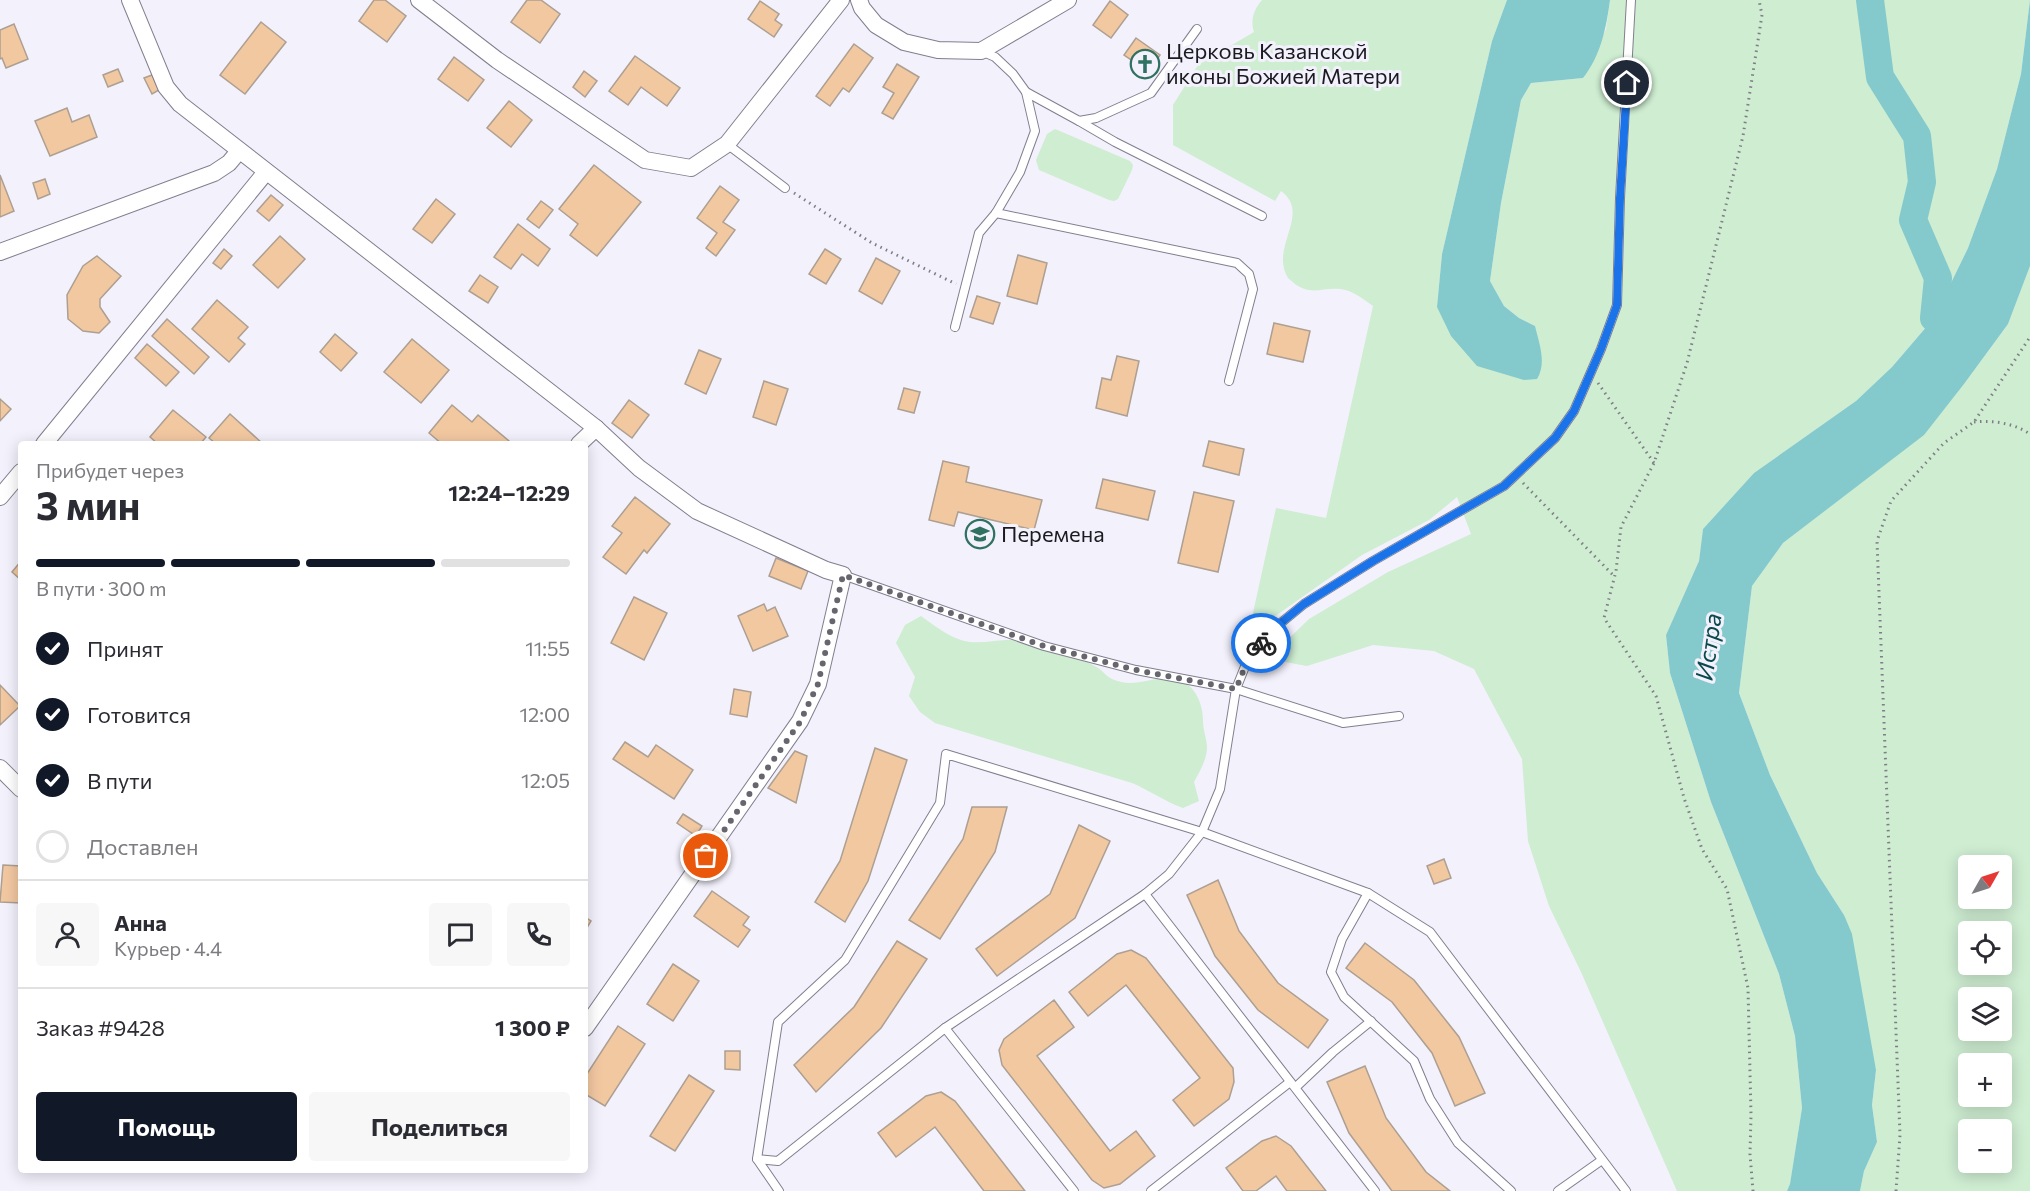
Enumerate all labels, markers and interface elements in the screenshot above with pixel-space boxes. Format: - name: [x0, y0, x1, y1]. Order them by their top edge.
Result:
- place label: Церковь Казанской иконы Божией Матери: [1166, 37, 1400, 89]
- church icon: Церковь Казанской иконы Божией Матери: [1129, 48, 1161, 80]
- pin: [1601, 57, 1652, 108]
- icon: home: [1610, 66, 1643, 99]
- text: Прибудет через: [36, 458, 184, 482]
- text: 12:24–12:29: [448, 479, 570, 506]
- text: 3 мин: [36, 480, 140, 528]
- school or university icon: Перемена: [964, 518, 996, 550]
- place label: Перемена: [1001, 520, 1105, 547]
- text: В пути · 300 m: [36, 576, 167, 600]
- water label: Истра: [1688, 611, 1727, 682]
- courier: [1231, 613, 1291, 673]
- icon: bike: [1245, 627, 1278, 660]
- icon: check: [36, 632, 69, 665]
- text: Принят: [87, 635, 163, 662]
- text: 11:55: [525, 636, 570, 660]
- icon: check: [36, 698, 69, 731]
- text: Готовится: [87, 701, 191, 728]
- text: 12:00: [520, 702, 570, 726]
- icon: check: [36, 764, 69, 797]
- text: В пути: [87, 767, 152, 794]
- text: 12:05: [521, 768, 570, 792]
- pin: [680, 830, 731, 881]
- text: Доставлен: [87, 833, 199, 860]
- icon: bag: [689, 839, 722, 872]
- north arrow: [1958, 855, 2012, 909]
- map controls: [1958, 855, 2012, 1173]
- button: person: [36, 903, 99, 966]
- button: chat: [429, 903, 492, 966]
- button: phone: [507, 903, 570, 966]
- text: Анна: [114, 909, 167, 936]
- button: locate: [1958, 921, 2012, 975]
- text: Курьер · 4.4: [114, 936, 222, 960]
- button: layers: [1958, 987, 2012, 1041]
- text: Заказ #9428: [36, 1014, 165, 1041]
- text: 1 300 ₽: [495, 1014, 570, 1041]
- button: +: [1958, 1053, 2012, 1107]
- button: Помощь: [36, 1092, 297, 1161]
- button: Поделиться: [309, 1092, 570, 1161]
- button: −: [1958, 1119, 2012, 1173]

